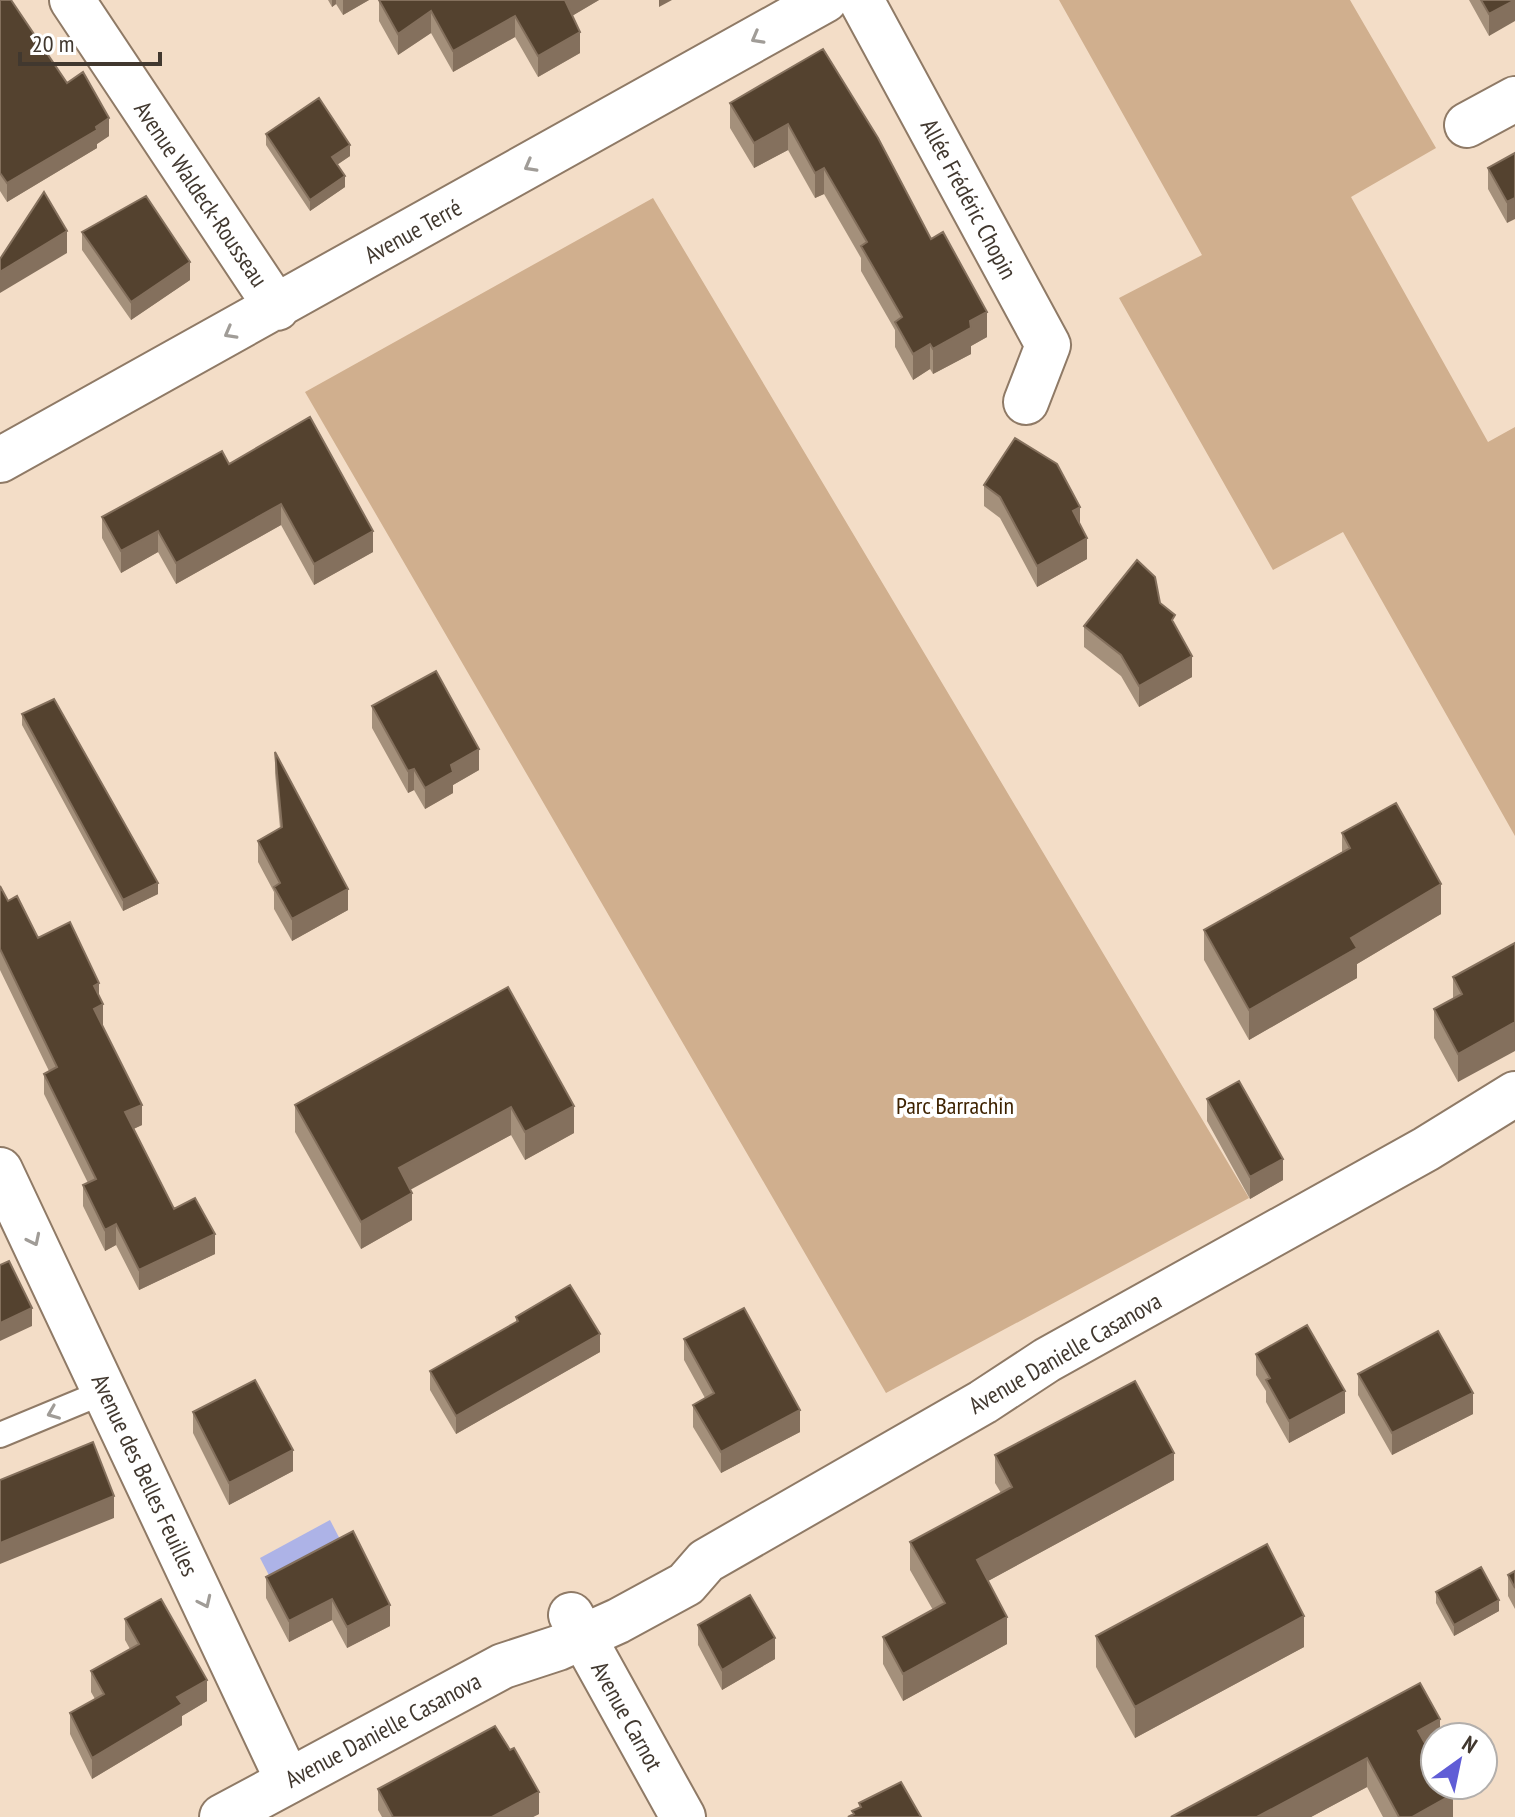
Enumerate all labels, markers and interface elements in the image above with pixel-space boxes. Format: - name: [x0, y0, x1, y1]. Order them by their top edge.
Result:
- scale bar: [20, 16, 160, 66]
- text: 20 m: [32, 28, 74, 59]
- one-way arrow: [751, 28, 766, 44]
- street label: Avenue Waldeck-Rousseau: [127, 95, 275, 293]
- street label: Allée Frédéric Chopin: [914, 114, 1024, 284]
- one-way arrow: [524, 156, 538, 171]
- street label: Avenue Terré: [359, 192, 467, 270]
- one-way arrow: [224, 324, 238, 339]
- park label: Parc Barrachin: [896, 1090, 1014, 1121]
- one-way arrow: [24, 1232, 40, 1247]
- street label: Avenue Danielle Casanova: [963, 1285, 1167, 1421]
- street label: Avenue des Belles Feuilles: [85, 1369, 205, 1581]
- one-way arrow: [47, 1403, 61, 1420]
- one-way arrow: [195, 1594, 211, 1608]
- street label: Avenue Carnot: [584, 1656, 670, 1776]
- street label: Avenue Danielle Casanova: [280, 1665, 486, 1795]
- north arrow: [1419, 1721, 1499, 1801]
- text: N: [1457, 1729, 1483, 1759]

